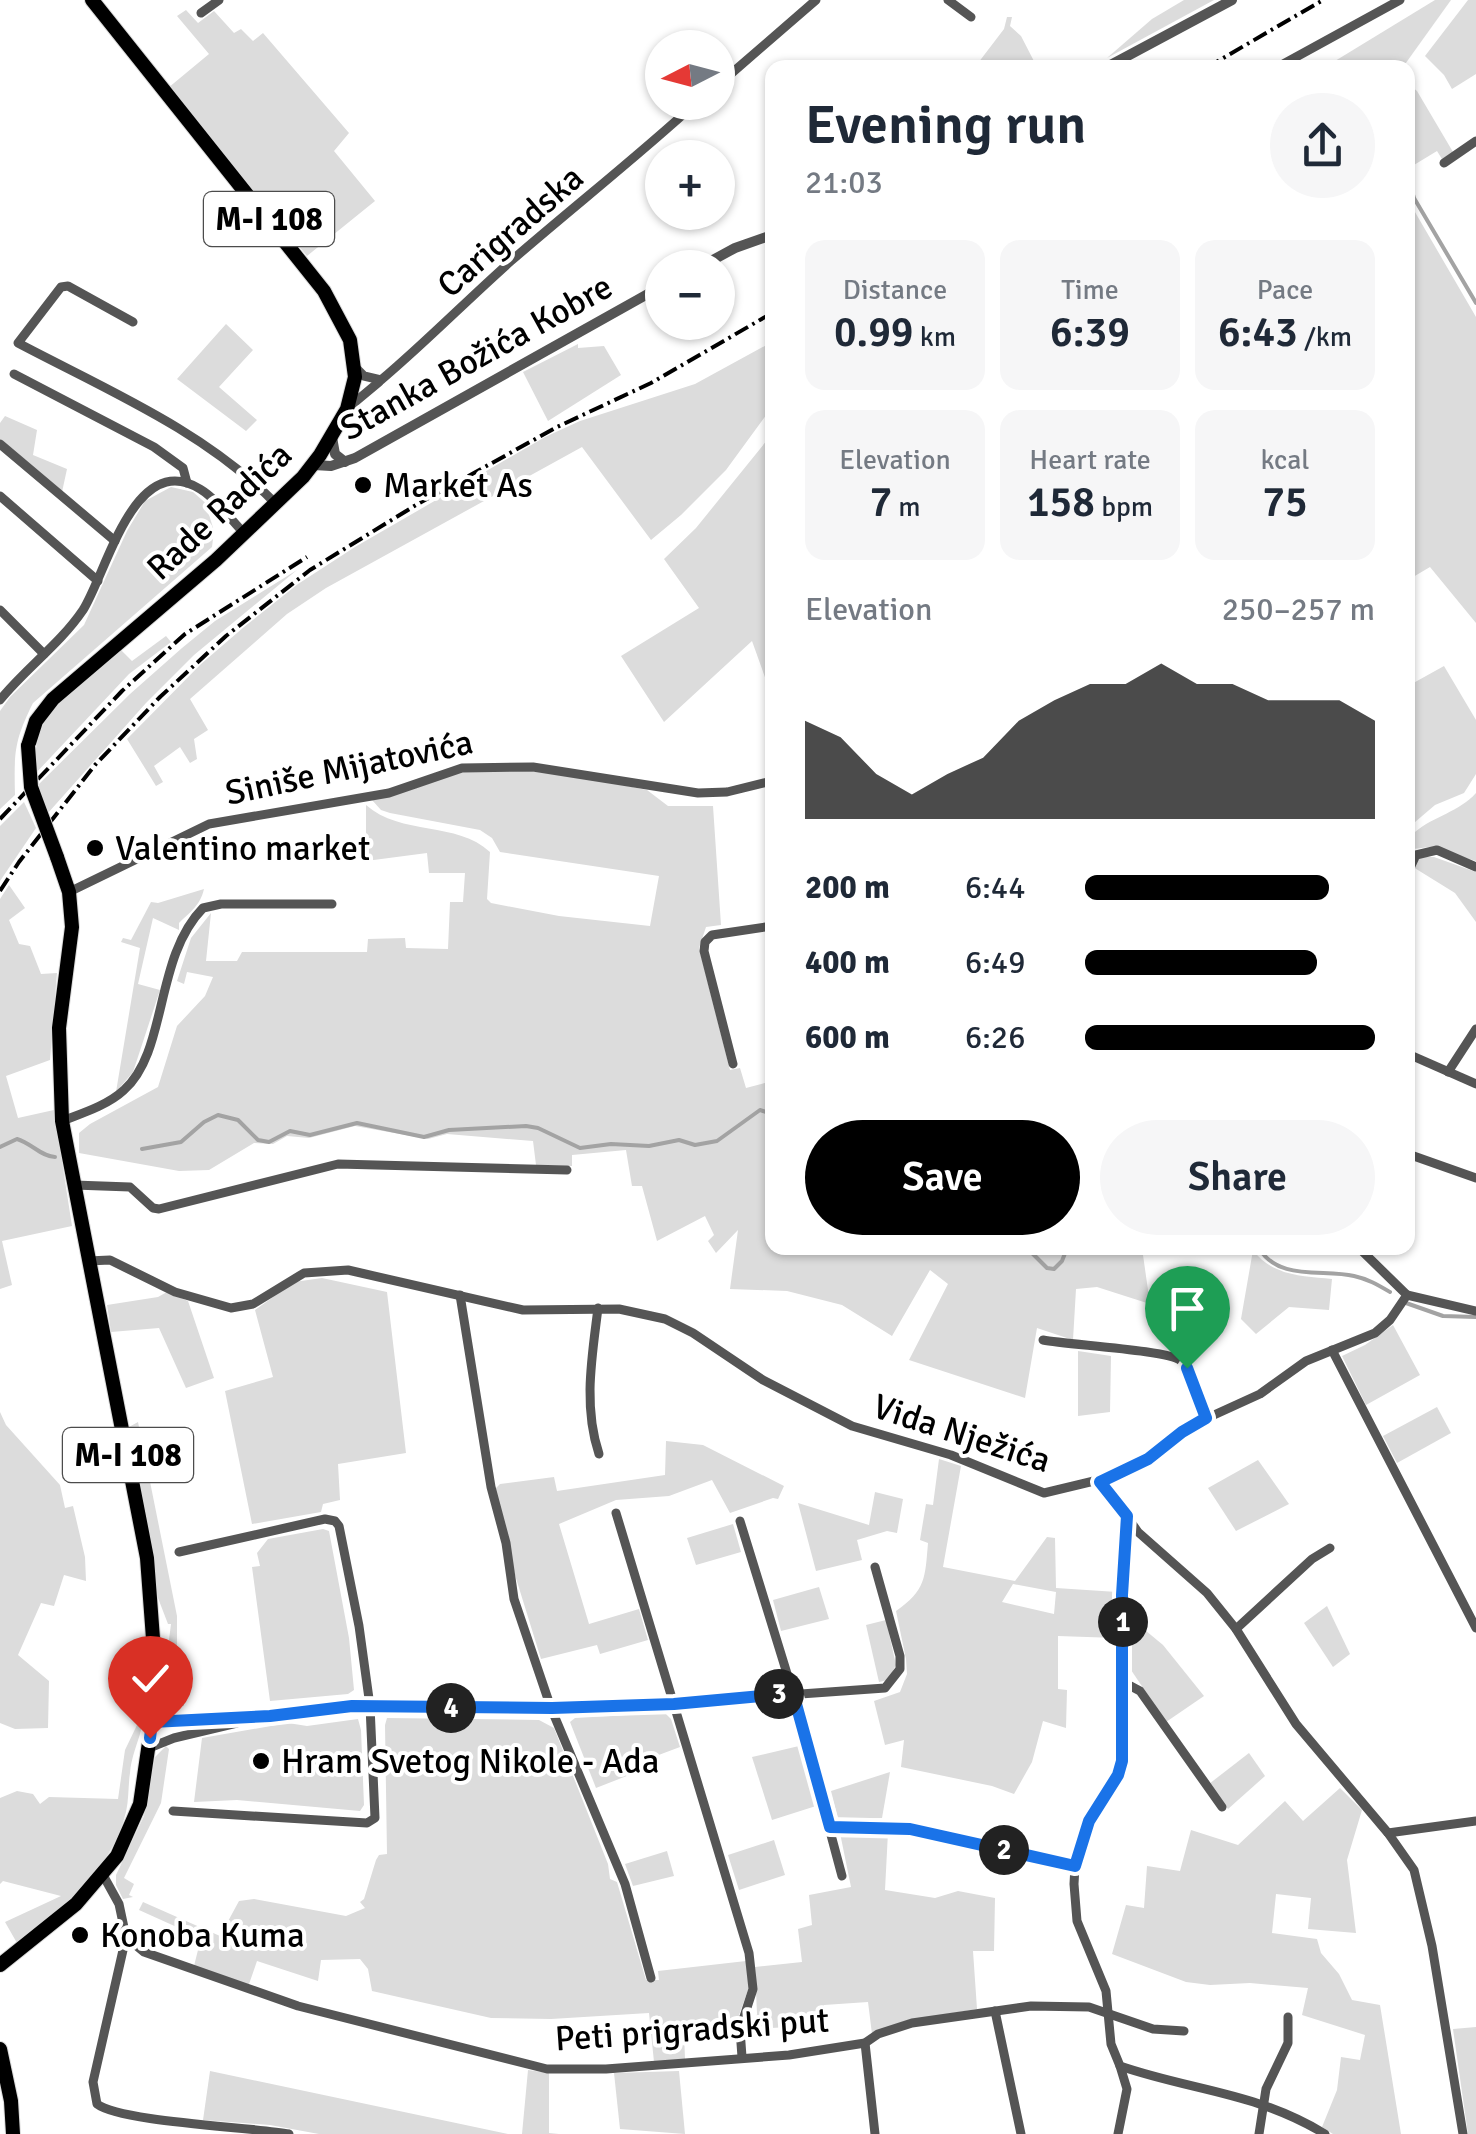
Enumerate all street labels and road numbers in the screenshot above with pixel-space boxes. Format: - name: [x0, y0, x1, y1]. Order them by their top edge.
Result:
- street label: Carigradska: [428, 156, 592, 306]
- road number: M-I 108: [204, 192, 334, 246]
- street label: Stanka Božića Kobre: [333, 265, 620, 450]
- street label: Rade Radića: [138, 433, 301, 589]
- street label: Siniše Mijatovića: [221, 720, 477, 815]
- street label: Vida Nježića: [868, 1385, 1056, 1482]
- road number: M-I 108: [63, 1428, 193, 1482]
- street label: Peti prigradski put: [554, 1998, 831, 2061]

